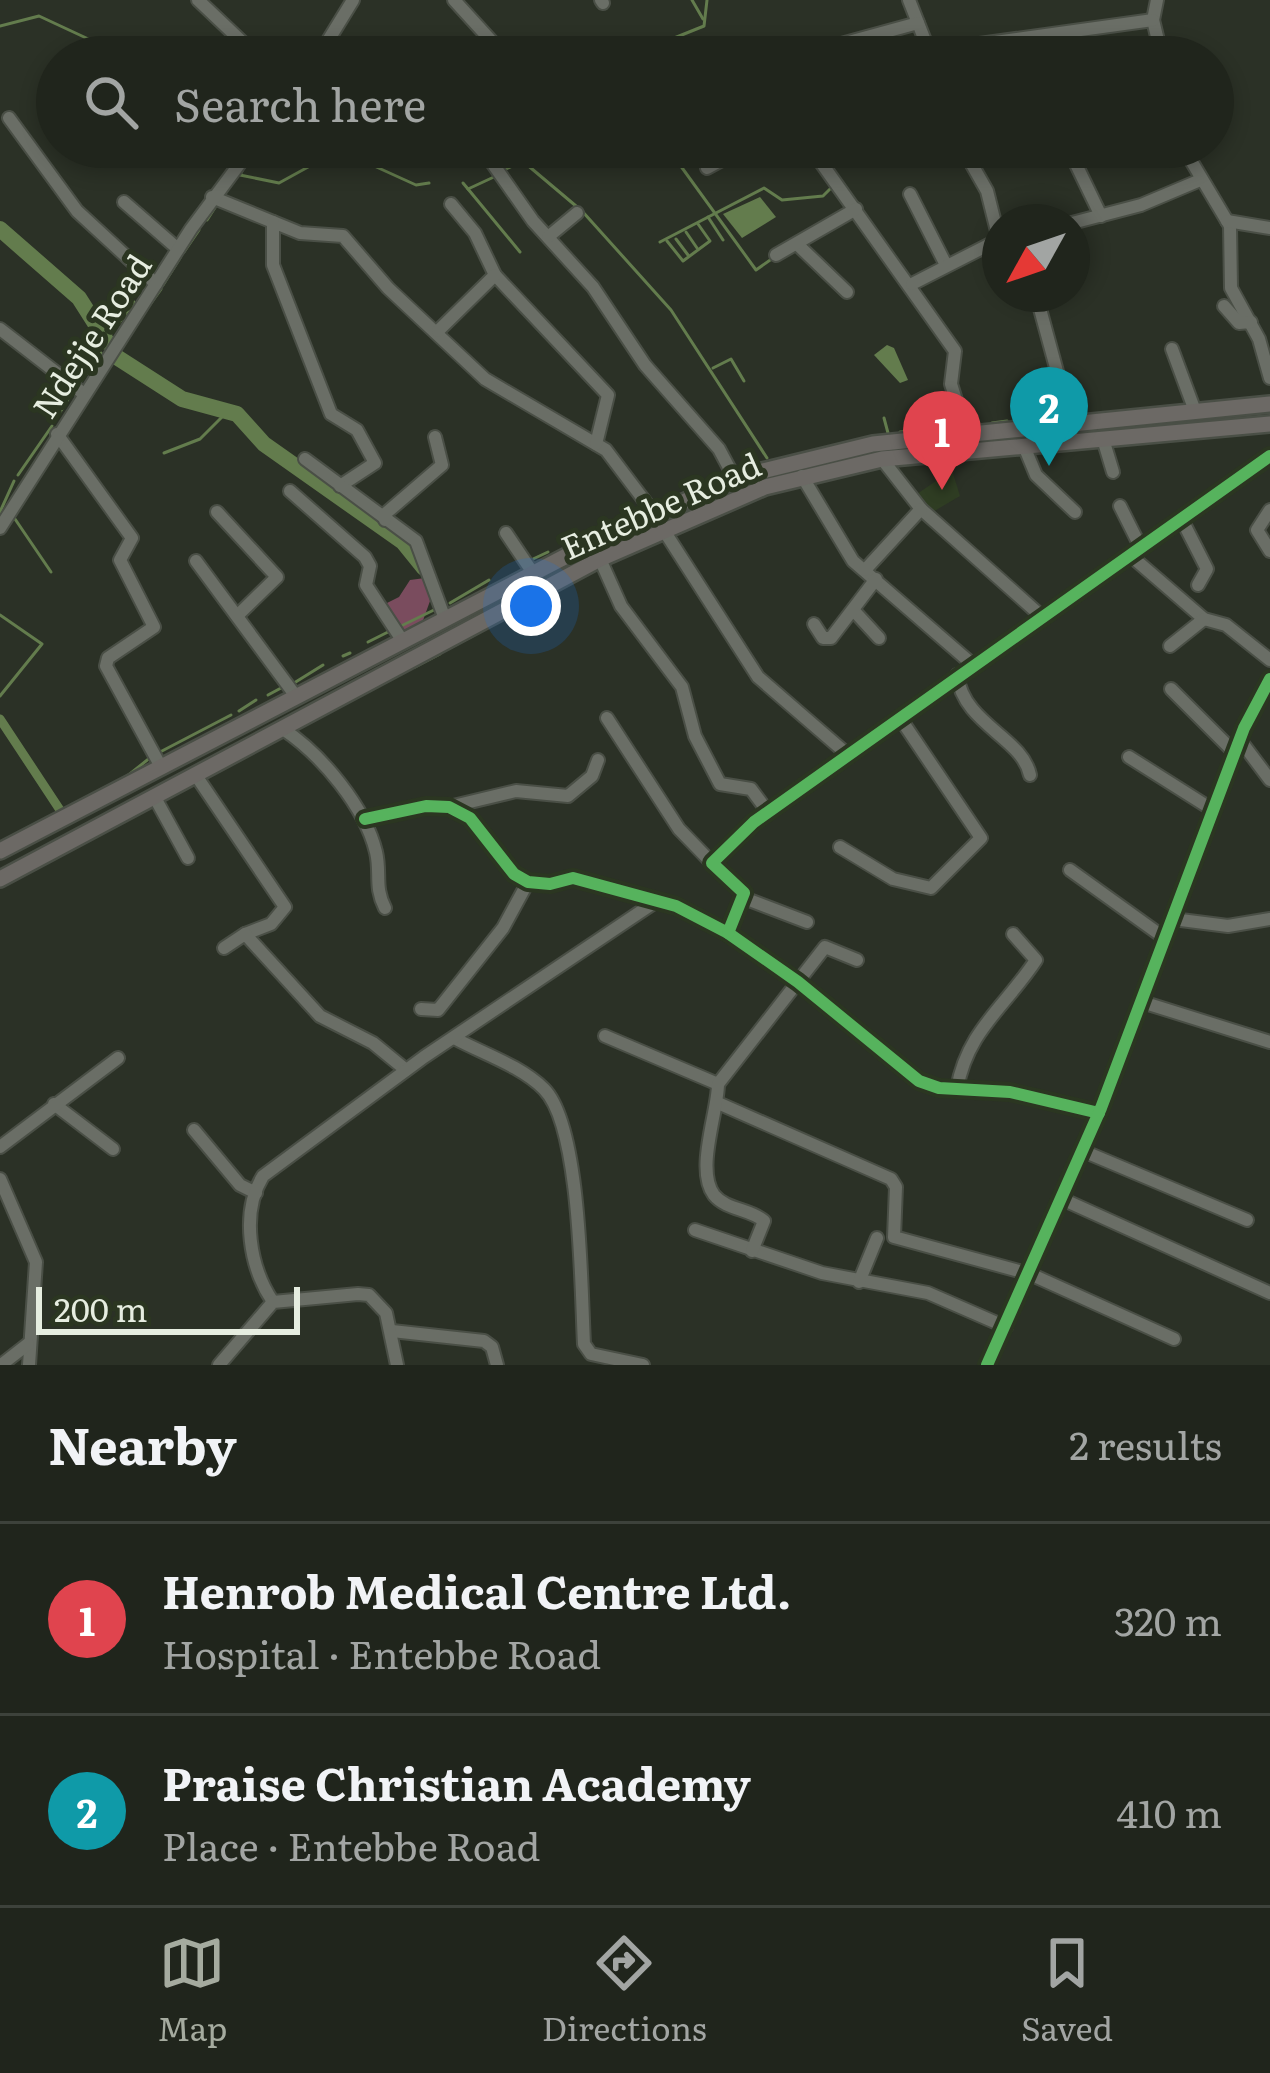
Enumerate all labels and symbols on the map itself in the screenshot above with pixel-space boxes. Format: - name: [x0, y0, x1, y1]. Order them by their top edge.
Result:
- north arrow: [982, 204, 1090, 312]
- street label: Ndejje Road: [19, 243, 161, 427]
- pin: 2: [1010, 367, 1088, 466]
- pin: 1: [903, 391, 981, 490]
- street label: Entebbe Road: [552, 438, 768, 570]
- your location: [501, 576, 561, 636]
- scale bar: [36, 1281, 300, 1334]

